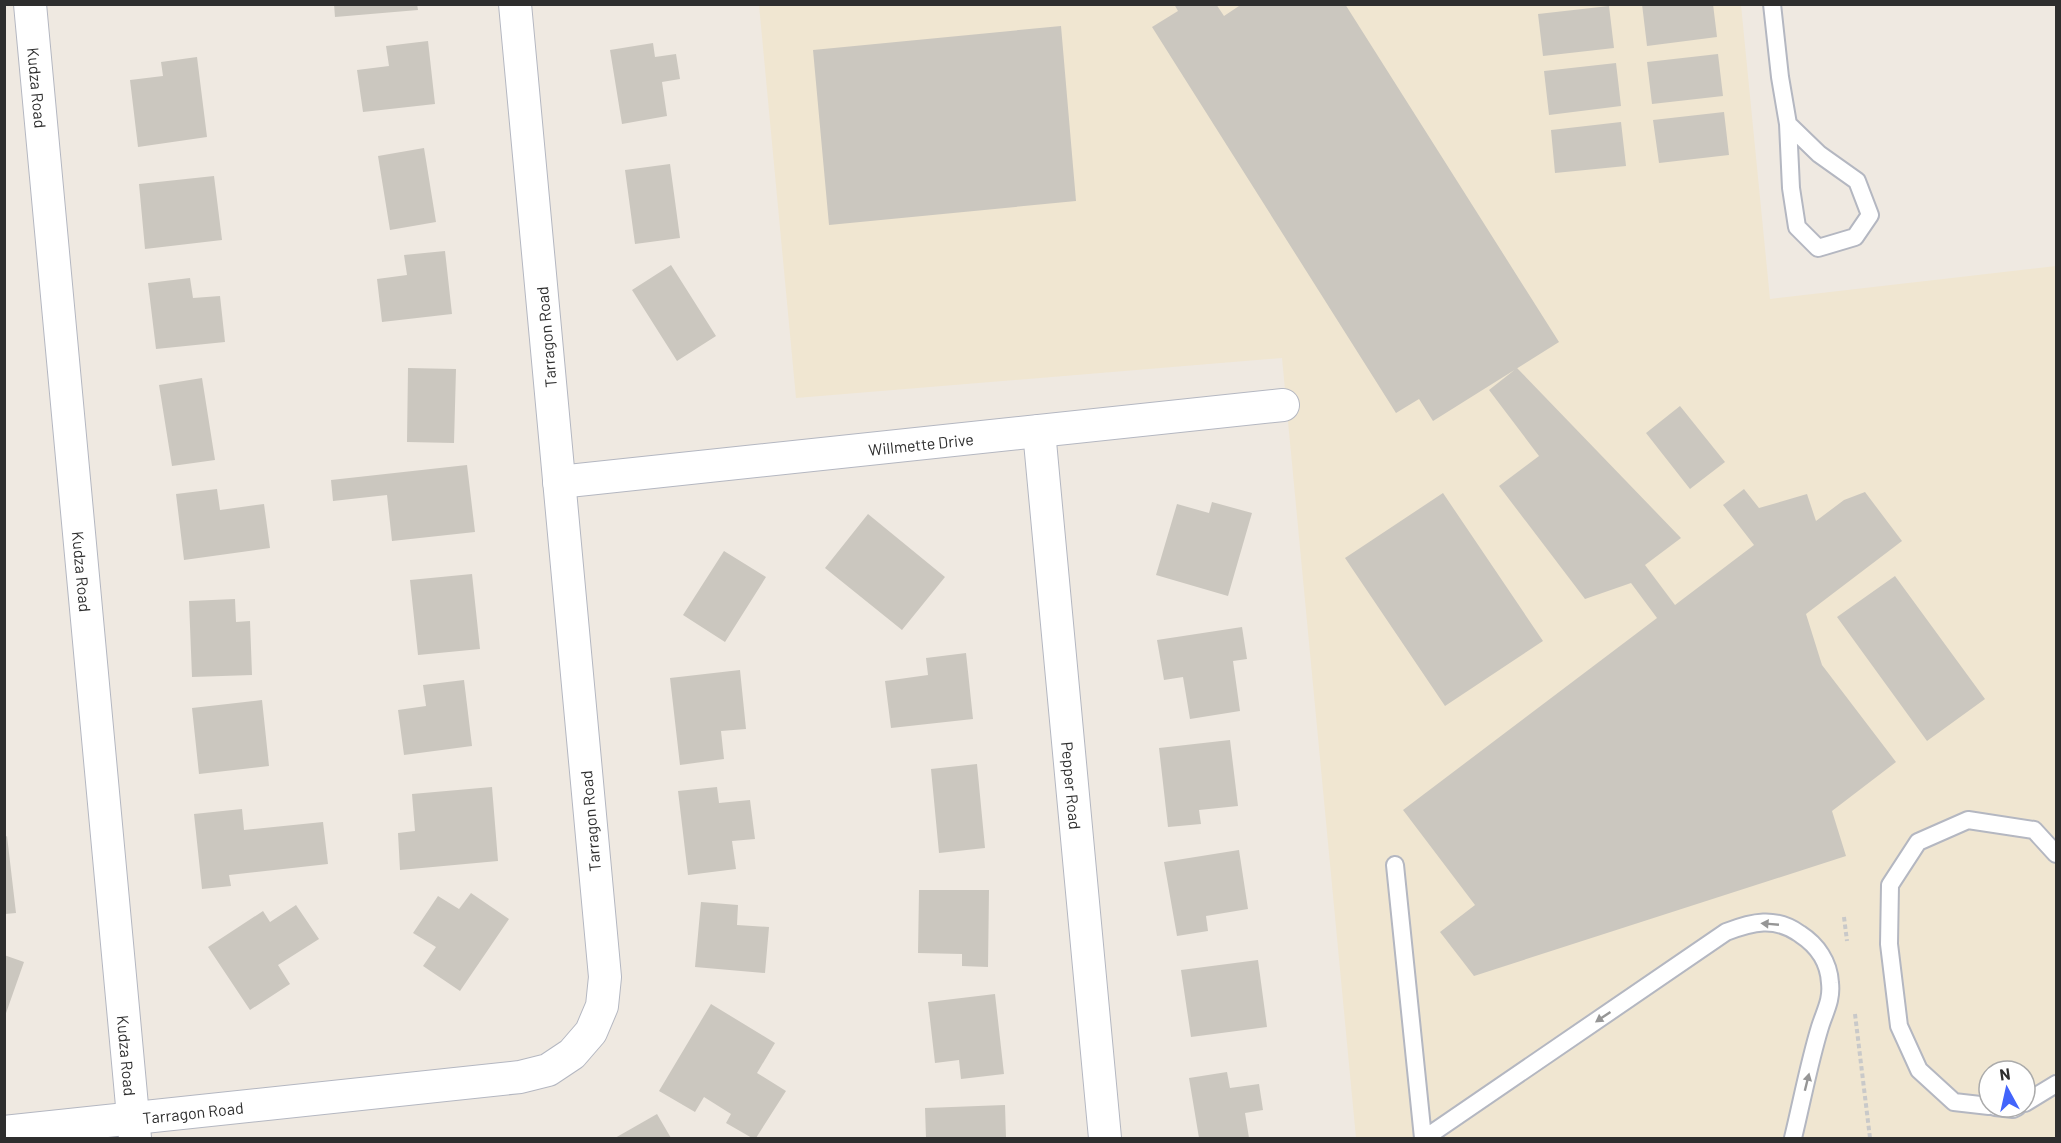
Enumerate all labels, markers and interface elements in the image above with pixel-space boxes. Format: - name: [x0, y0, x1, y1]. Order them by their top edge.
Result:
- street label: Kudza Road: [25, 46, 51, 129]
- street label: Tarragon Road: [532, 286, 560, 388]
- street label: Willmette Drive: [867, 428, 975, 459]
- street label: Kudza Road: [69, 530, 96, 613]
- street label: Pepper Road: [1059, 741, 1086, 830]
- street label: Tarragon Road: [576, 770, 604, 872]
- one-way arrow: [1760, 919, 1779, 929]
- one-way arrow: [1595, 1011, 1611, 1022]
- street label: Kudza Road: [114, 1014, 141, 1097]
- north arrow: [1977, 1059, 2037, 1119]
- text: N: [1998, 1064, 2011, 1084]
- one-way arrow: [1802, 1072, 1812, 1091]
- street label: Tarragon Road: [141, 1097, 244, 1127]

